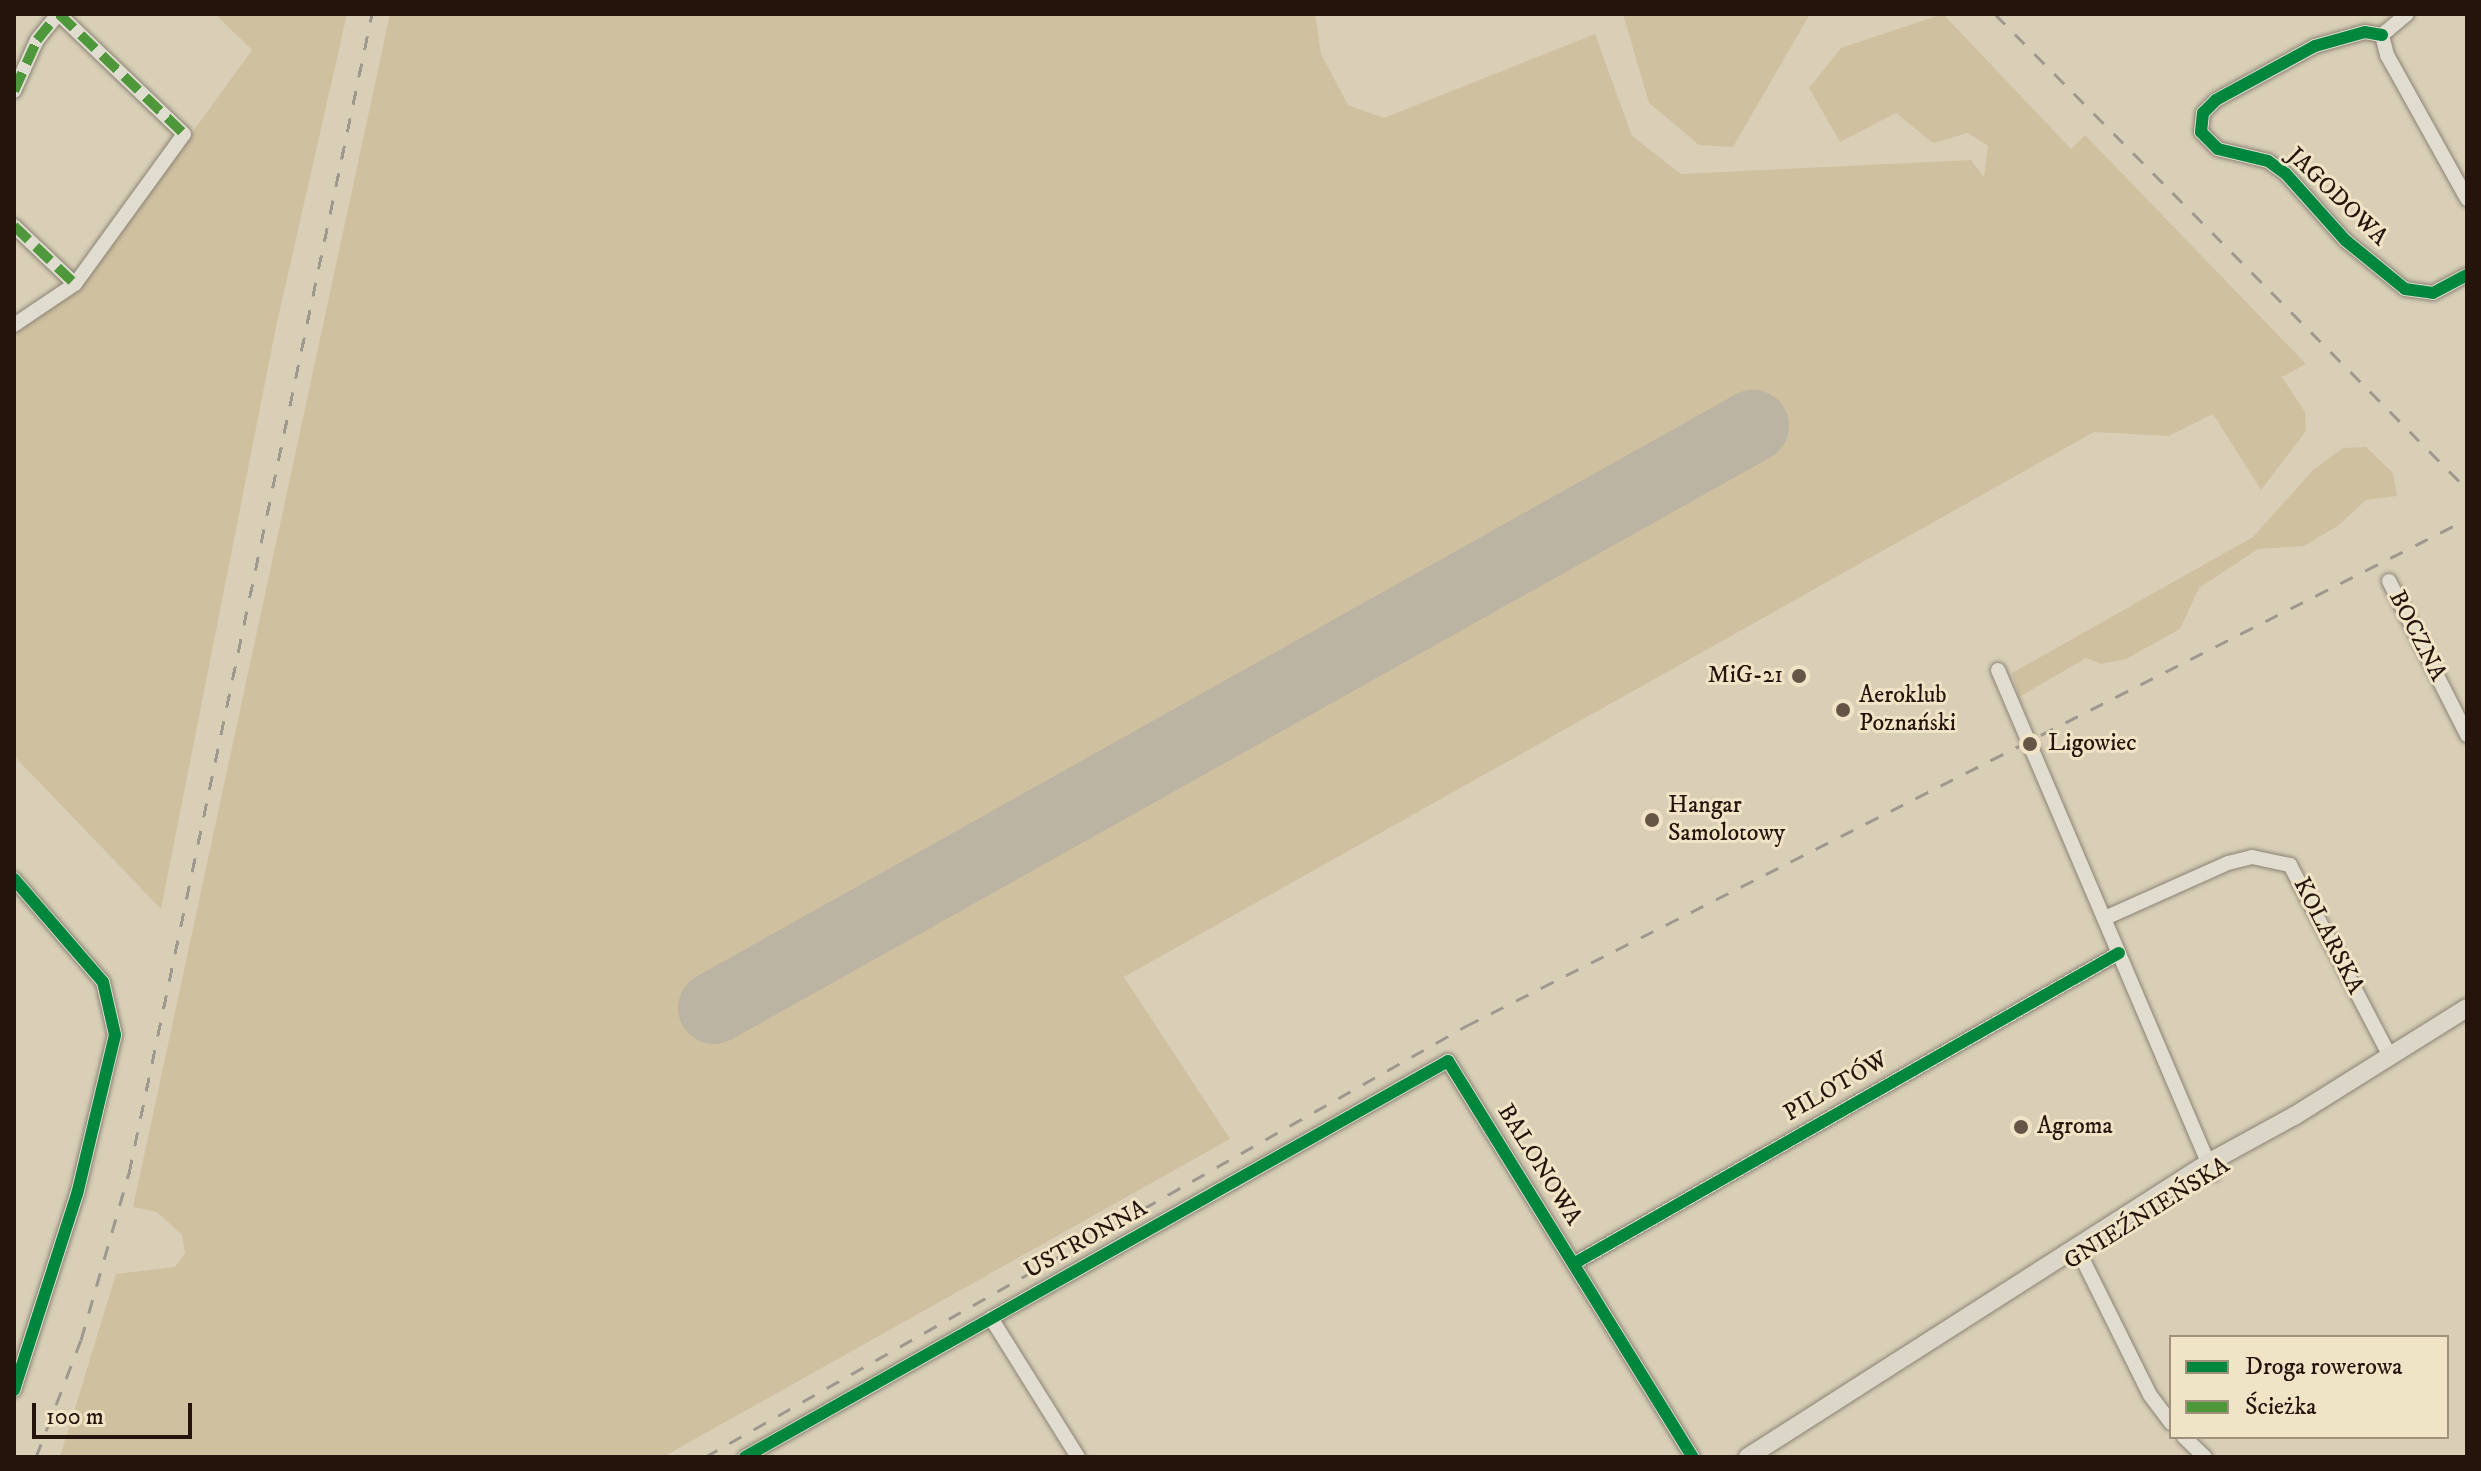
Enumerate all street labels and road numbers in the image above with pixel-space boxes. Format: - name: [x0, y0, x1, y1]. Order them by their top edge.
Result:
- street label: JAGODOWA: [2281, 142, 2393, 252]
- street label: BOCZNA: [2382, 586, 2452, 686]
- street label: KOLARSKA: [2286, 873, 2370, 999]
- street label: PILOTÓW: [1779, 1046, 1893, 1128]
- street label: BALONOWA: [1490, 1099, 1588, 1231]
- street label: GNIEŹNIEŃSKA: [2059, 1152, 2235, 1276]
- street label: USTRONNA: [1020, 1194, 1152, 1286]

